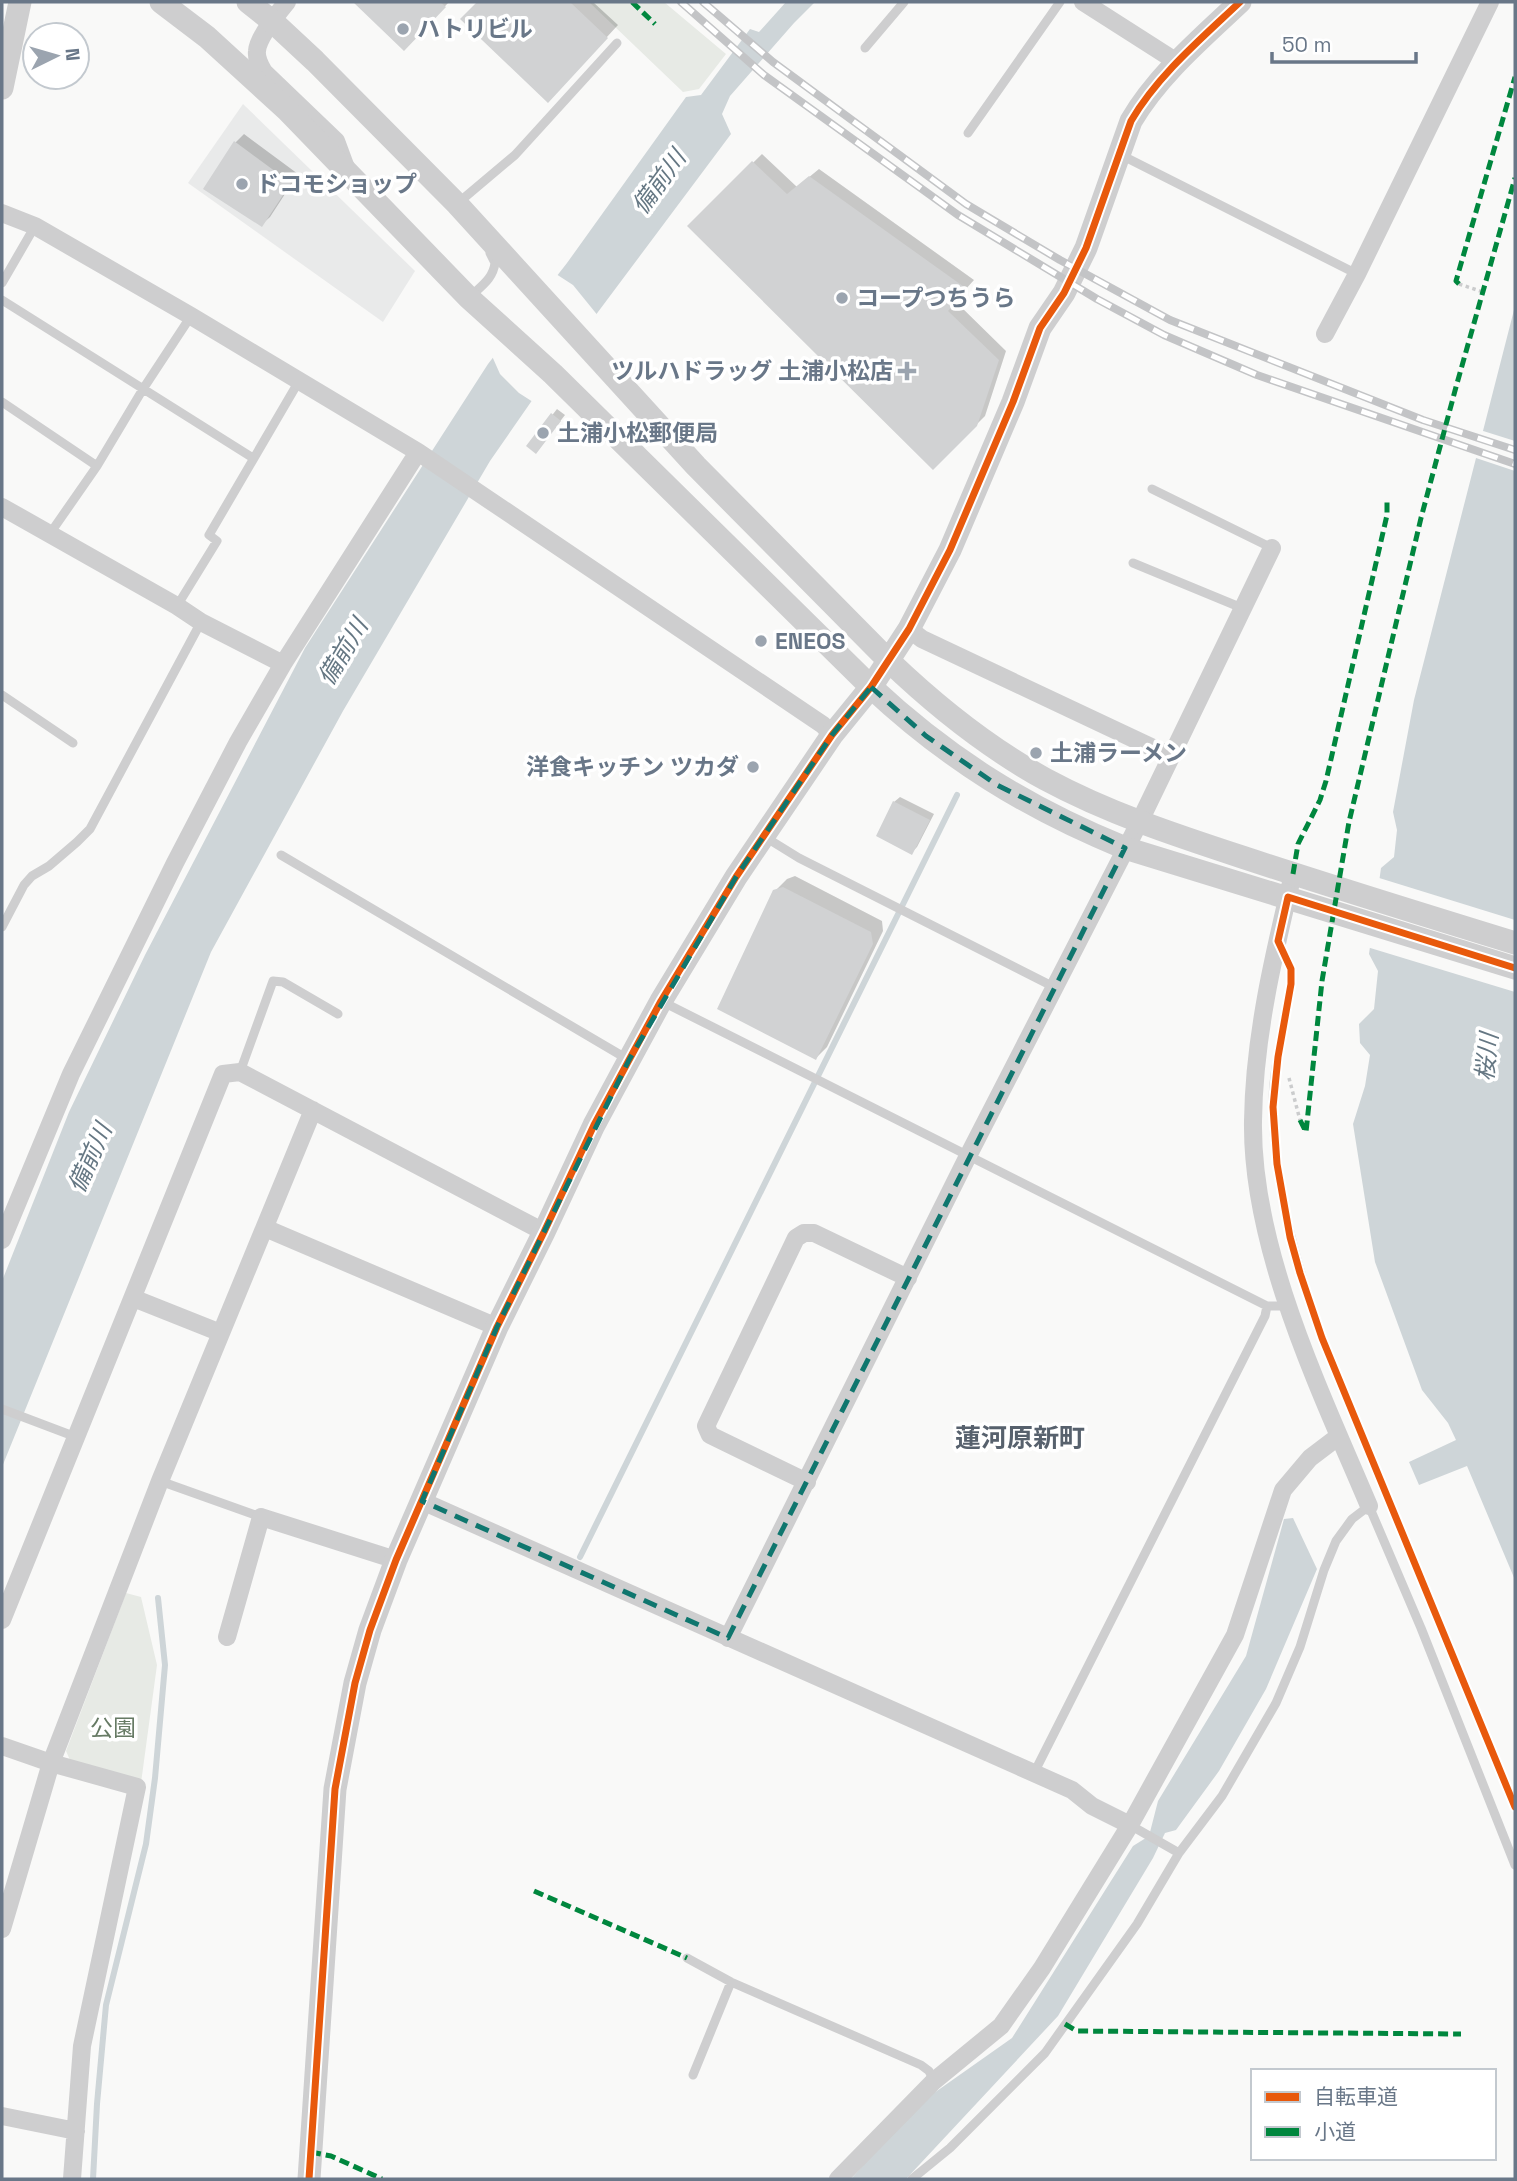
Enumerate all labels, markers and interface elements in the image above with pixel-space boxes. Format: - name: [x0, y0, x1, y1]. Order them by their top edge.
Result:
- place label: ハトリビル: [417, 14, 533, 44]
- north arrow: [21, 21, 91, 91]
- marker: ハトリビル: [395, 21, 411, 37]
- scale bar: [1272, 21, 1416, 65]
- text: 50 m: [1282, 31, 1332, 58]
- text: N: [59, 47, 85, 62]
- water label: 備前川: [625, 141, 694, 220]
- place label: ドコモショップ: [256, 169, 417, 199]
- marker: ドコモショップ: [234, 176, 250, 192]
- place label: コープつちうら: [856, 283, 1016, 313]
- marker: コープつちうら: [834, 290, 850, 306]
- place label: ツルハドラッグ 土浦小松店: [611, 356, 893, 386]
- marker: ツルハドラッグ 土浦小松店: [899, 363, 915, 379]
- place label: 土浦小松郵便局: [557, 418, 718, 448]
- marker: 土浦小松郵便局: [535, 425, 551, 441]
- water label: 備前川: [311, 610, 376, 691]
- place label: ENEOS: [775, 626, 845, 656]
- marker: ENEOS: [753, 633, 769, 649]
- place label: 土浦ラーメン: [1050, 738, 1187, 768]
- marker: 土浦ラーメン: [1028, 745, 1044, 761]
- place label: 洋食キッチン ツカダ: [526, 752, 739, 782]
- marker: 洋食キッチン ツカダ: [745, 759, 761, 775]
- water label: 桜川: [1469, 1028, 1505, 1082]
- water label: 備前川: [61, 1116, 120, 1197]
- district label: 蓮河原新町: [955, 1421, 1085, 1455]
- park label: 公園: [90, 1713, 136, 1743]
- legend: [1251, 2069, 1496, 2160]
- text: 自転車道: [1314, 2083, 1398, 2110]
- text: 小道: [1314, 2118, 1356, 2145]

